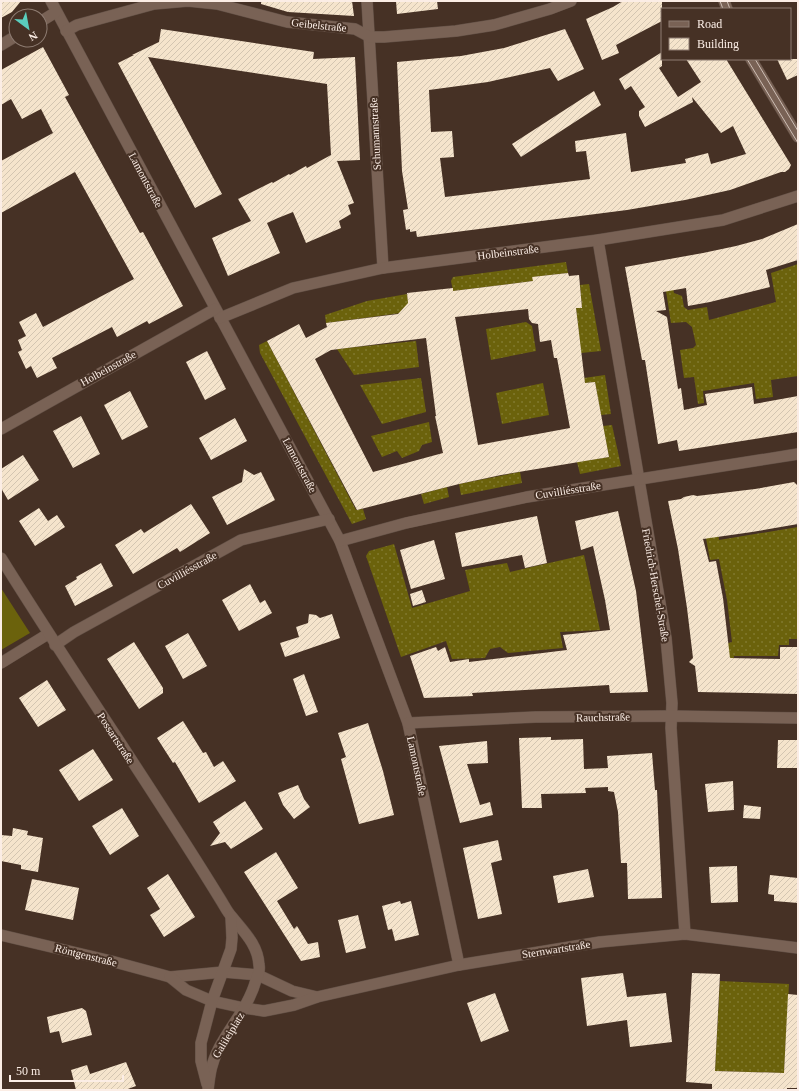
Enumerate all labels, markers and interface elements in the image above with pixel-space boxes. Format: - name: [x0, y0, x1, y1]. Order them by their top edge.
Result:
- north arrow: [8, 8, 48, 48]
- legend: [661, 8, 791, 60]
- street label: Geibelstraße: [291, 16, 347, 34]
- text: Road: [697, 17, 722, 31]
- text: N: [27, 29, 40, 44]
- text: Building: [697, 37, 739, 51]
- street label: Schumannstraße: [367, 97, 383, 171]
- street label: Lamontstraße: [127, 150, 166, 210]
- street label: Holbeinstraße: [477, 242, 539, 262]
- street label: Holbeinstraße: [78, 348, 138, 388]
- street label: Lamontstraße: [281, 435, 320, 495]
- street label: Cuvilliésstraße: [534, 479, 602, 501]
- street label: Friedrich-Herschel-Straße: [640, 527, 672, 643]
- street label: Cuvilliésstraße: [155, 549, 219, 591]
- street label: Possartstraße: [95, 710, 137, 766]
- street label: Rauchstraße: [576, 711, 630, 723]
- street label: Lamontstraße: [405, 735, 429, 797]
- street label: Sternwartstraße: [521, 938, 591, 960]
- street label: Röntgenstraße: [54, 941, 118, 969]
- street label: Galileiplatz: [210, 1010, 246, 1060]
- scale bar: [10, 1057, 123, 1083]
- text: 50 m: [16, 1064, 41, 1078]

